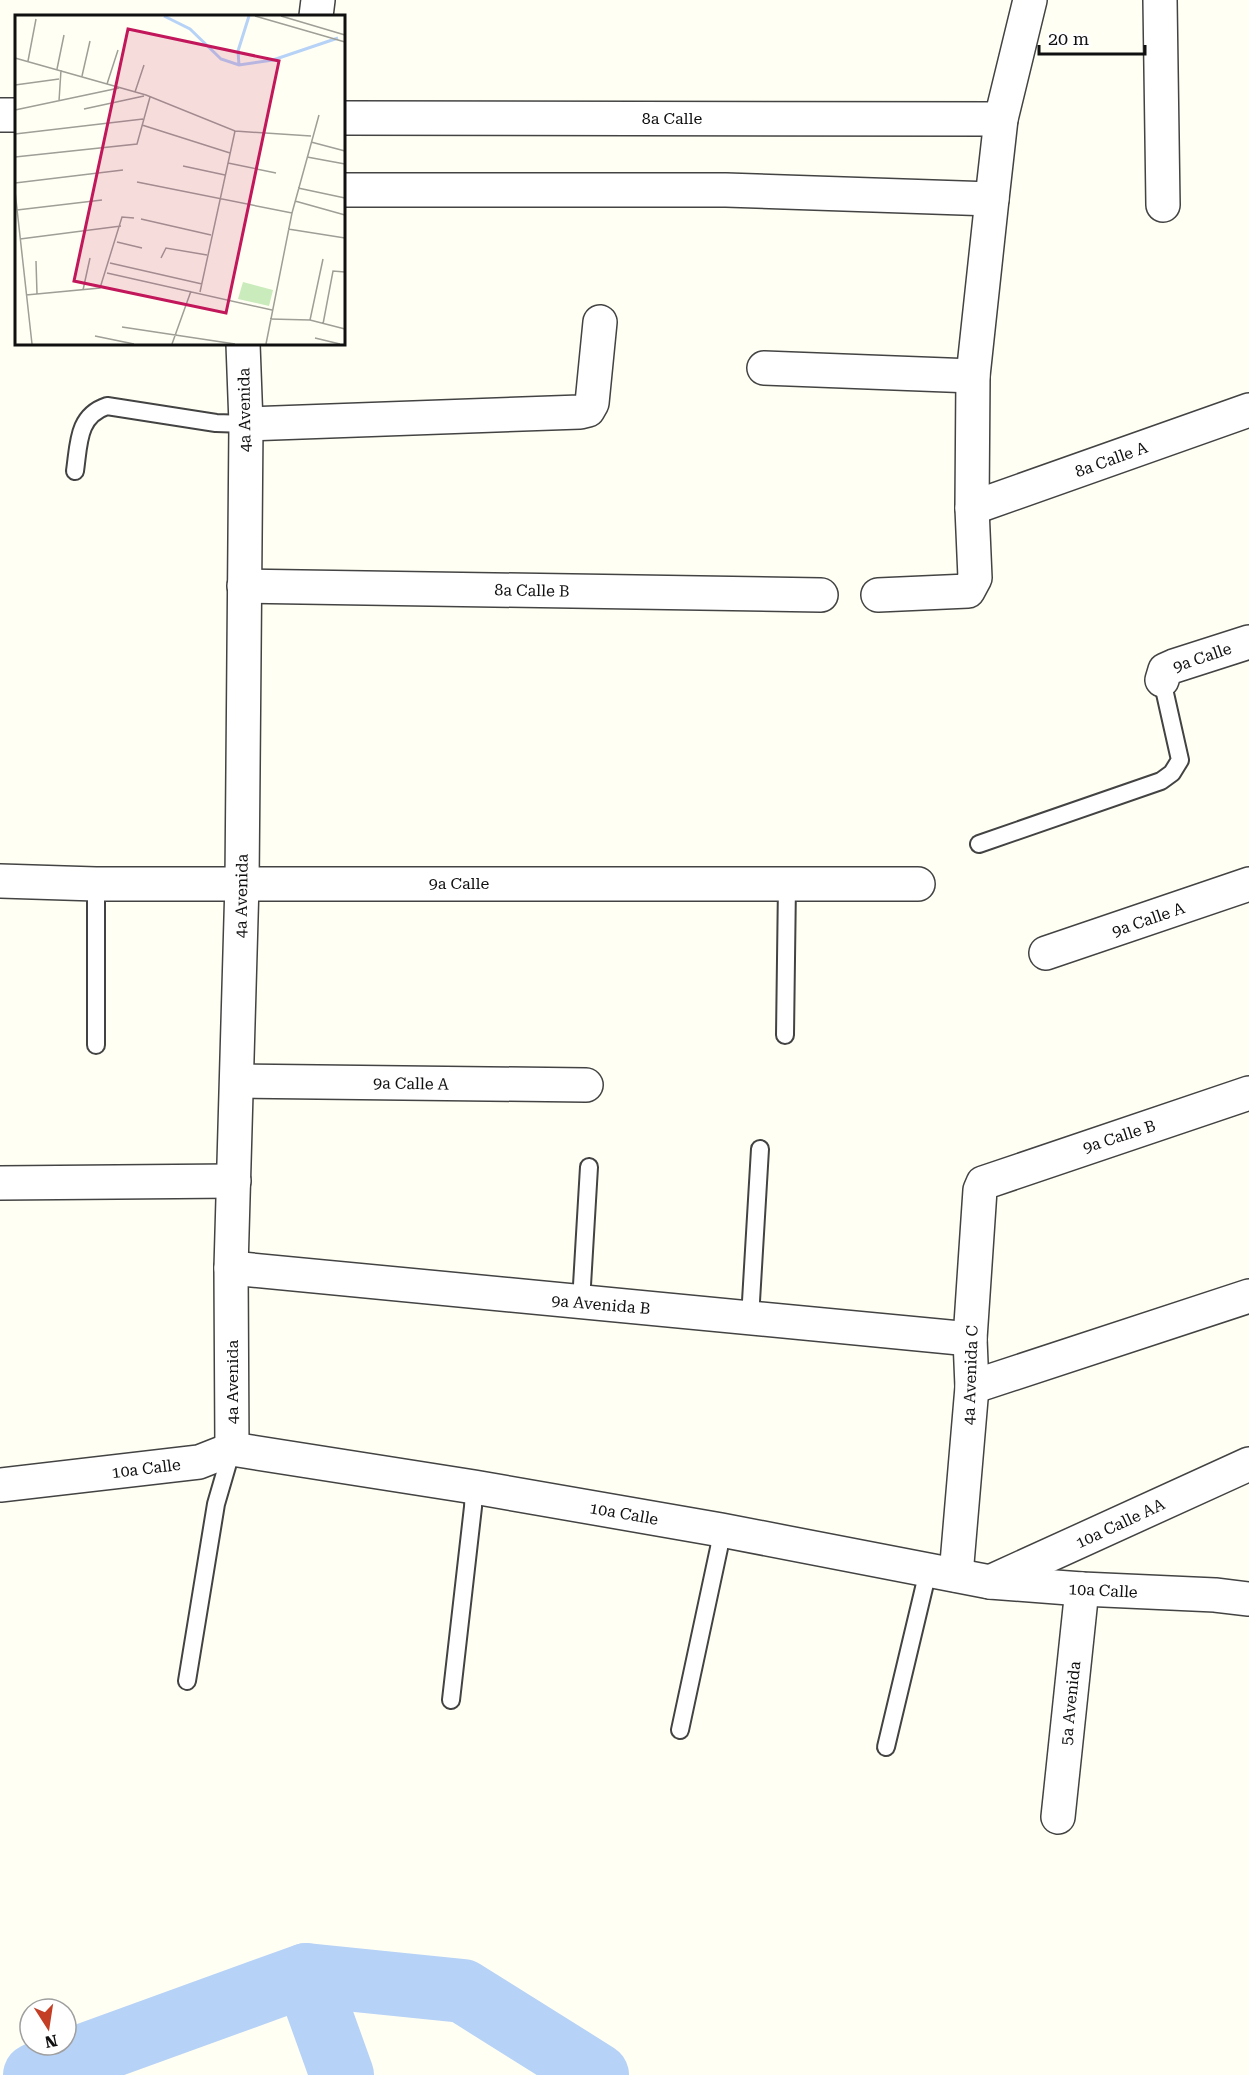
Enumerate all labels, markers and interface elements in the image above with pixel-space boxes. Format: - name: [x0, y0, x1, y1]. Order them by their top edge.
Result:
- inset map: [15, 15, 345, 345]
- scale bar: [1039, 18, 1146, 56]
- text: 20 m: [1048, 28, 1089, 49]
- street label: 8a Calle: [642, 109, 702, 128]
- street label: 4a Avenida: [234, 367, 255, 452]
- street label: 8a Calle A: [1072, 437, 1151, 481]
- street label: 8a Calle B: [494, 580, 570, 601]
- street label: 9a Calle: [1170, 639, 1234, 676]
- street label: 4a Avenida: [231, 853, 252, 938]
- street label: 9a Calle: [429, 874, 489, 893]
- street label: 9a Calle A: [1109, 898, 1188, 941]
- street label: 9a Calle A: [373, 1073, 450, 1094]
- street label: 9a Calle B: [1080, 1116, 1158, 1157]
- street label: 9a Avenida B: [551, 1291, 651, 1318]
- street label: 4a Avenida C: [959, 1325, 982, 1425]
- street label: 4a Avenida: [223, 1339, 242, 1424]
- street label: 10a Calle: [110, 1455, 182, 1482]
- street label: 10a Calle AA: [1073, 1494, 1169, 1552]
- street label: 10a Calle: [588, 1498, 660, 1529]
- street label: 10a Calle: [1068, 1579, 1138, 1602]
- street label: 5a Avenida: [1057, 1660, 1084, 1746]
- north arrow: [18, 1997, 78, 2057]
- text: N: [43, 2031, 59, 2052]

